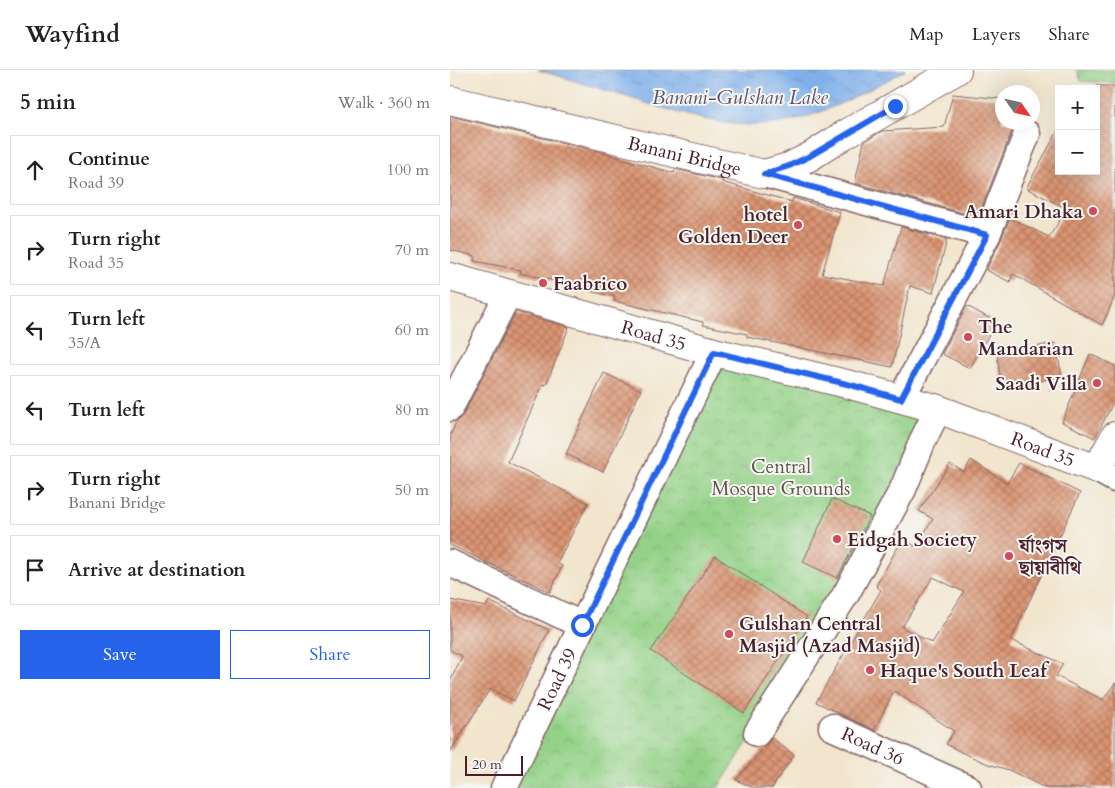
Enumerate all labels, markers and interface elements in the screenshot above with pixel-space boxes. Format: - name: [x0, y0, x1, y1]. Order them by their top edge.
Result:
- text: Wayfind: [25, 18, 120, 51]
- text: Map: [909, 22, 944, 47]
- text: Layers: [972, 22, 1021, 47]
- text: Share: [1049, 22, 1090, 47]
- water label: Banani-Gulshan Lake: [652, 84, 828, 111]
- north arrow: [995, 85, 1040, 130]
- map controls: [1055, 85, 1100, 175]
- button: +: [1055, 85, 1100, 130]
- text: 5 min: [20, 88, 76, 117]
- text: Walk · 360 m: [338, 92, 430, 114]
- route end: [884, 95, 907, 118]
- street label: Banani Bridge: [625, 130, 744, 182]
- button: −: [1055, 130, 1100, 175]
- text: Continue: [68, 146, 150, 172]
- icon: ahead: [21, 156, 49, 184]
- text: 100 m: [387, 159, 429, 181]
- text: Road 39: [68, 172, 124, 194]
- place label: Amari Dhaka: [964, 199, 1084, 225]
- place label: hotel Golden Deer: [678, 202, 788, 250]
- marker: Amari Dhaka: [1087, 205, 1099, 217]
- marker: hotel Golden Deer: [792, 219, 804, 231]
- text: Turn right: [68, 226, 160, 252]
- icon: right: [21, 236, 49, 264]
- text: 70 m: [395, 239, 429, 261]
- text: Road 35: [68, 252, 124, 274]
- place label: Faabrico: [553, 271, 627, 297]
- marker: Faabrico: [537, 277, 549, 289]
- text: Turn left: [68, 306, 145, 332]
- street label: Road 35: [618, 314, 689, 357]
- place label: The Mandarian: [978, 314, 1074, 362]
- icon: left: [21, 316, 49, 344]
- text: 60 m: [395, 319, 429, 341]
- marker: The Mandarian: [962, 331, 974, 343]
- text: 35/A: [68, 332, 101, 354]
- place label: Saadi Villa: [995, 371, 1088, 397]
- marker: Saadi Villa: [1091, 377, 1103, 389]
- icon: left: [21, 396, 49, 424]
- text: Turn left: [68, 397, 145, 423]
- text: 80 m: [395, 399, 429, 421]
- street label: Road 35: [1007, 426, 1078, 473]
- park label: Central Mosque Grounds: [712, 454, 850, 502]
- text: Turn right: [68, 466, 160, 492]
- icon: right: [21, 476, 49, 504]
- text: 50 m: [395, 479, 429, 501]
- text: Banani Bridge: [68, 492, 166, 514]
- place label: Eidgah Society: [847, 527, 977, 553]
- marker: Eidgah Society: [831, 533, 843, 545]
- place label: র্যাংগস ছায়াবীথি: [1018, 533, 1083, 581]
- marker: র্যাংগস ছায়াবীথি: [1003, 550, 1015, 562]
- icon: arrive: [21, 556, 49, 584]
- text: Arrive at destination: [68, 557, 245, 583]
- place label: Gulshan Central Masjid (Azad Masjid): [739, 611, 921, 659]
- route start: [571, 614, 594, 637]
- marker: Gulshan Central Masjid (Azad Masjid): [723, 628, 735, 640]
- button: Save: [20, 630, 220, 679]
- button: Share: [230, 630, 430, 679]
- street label: Road 39: [531, 644, 584, 715]
- place label: Haque's South Leaf: [880, 658, 1050, 684]
- marker: Haque's South Leaf: [864, 664, 876, 676]
- street label: Road 36: [837, 721, 908, 772]
- scale bar: [465, 753, 522, 776]
- text: 20 m: [472, 755, 502, 774]

